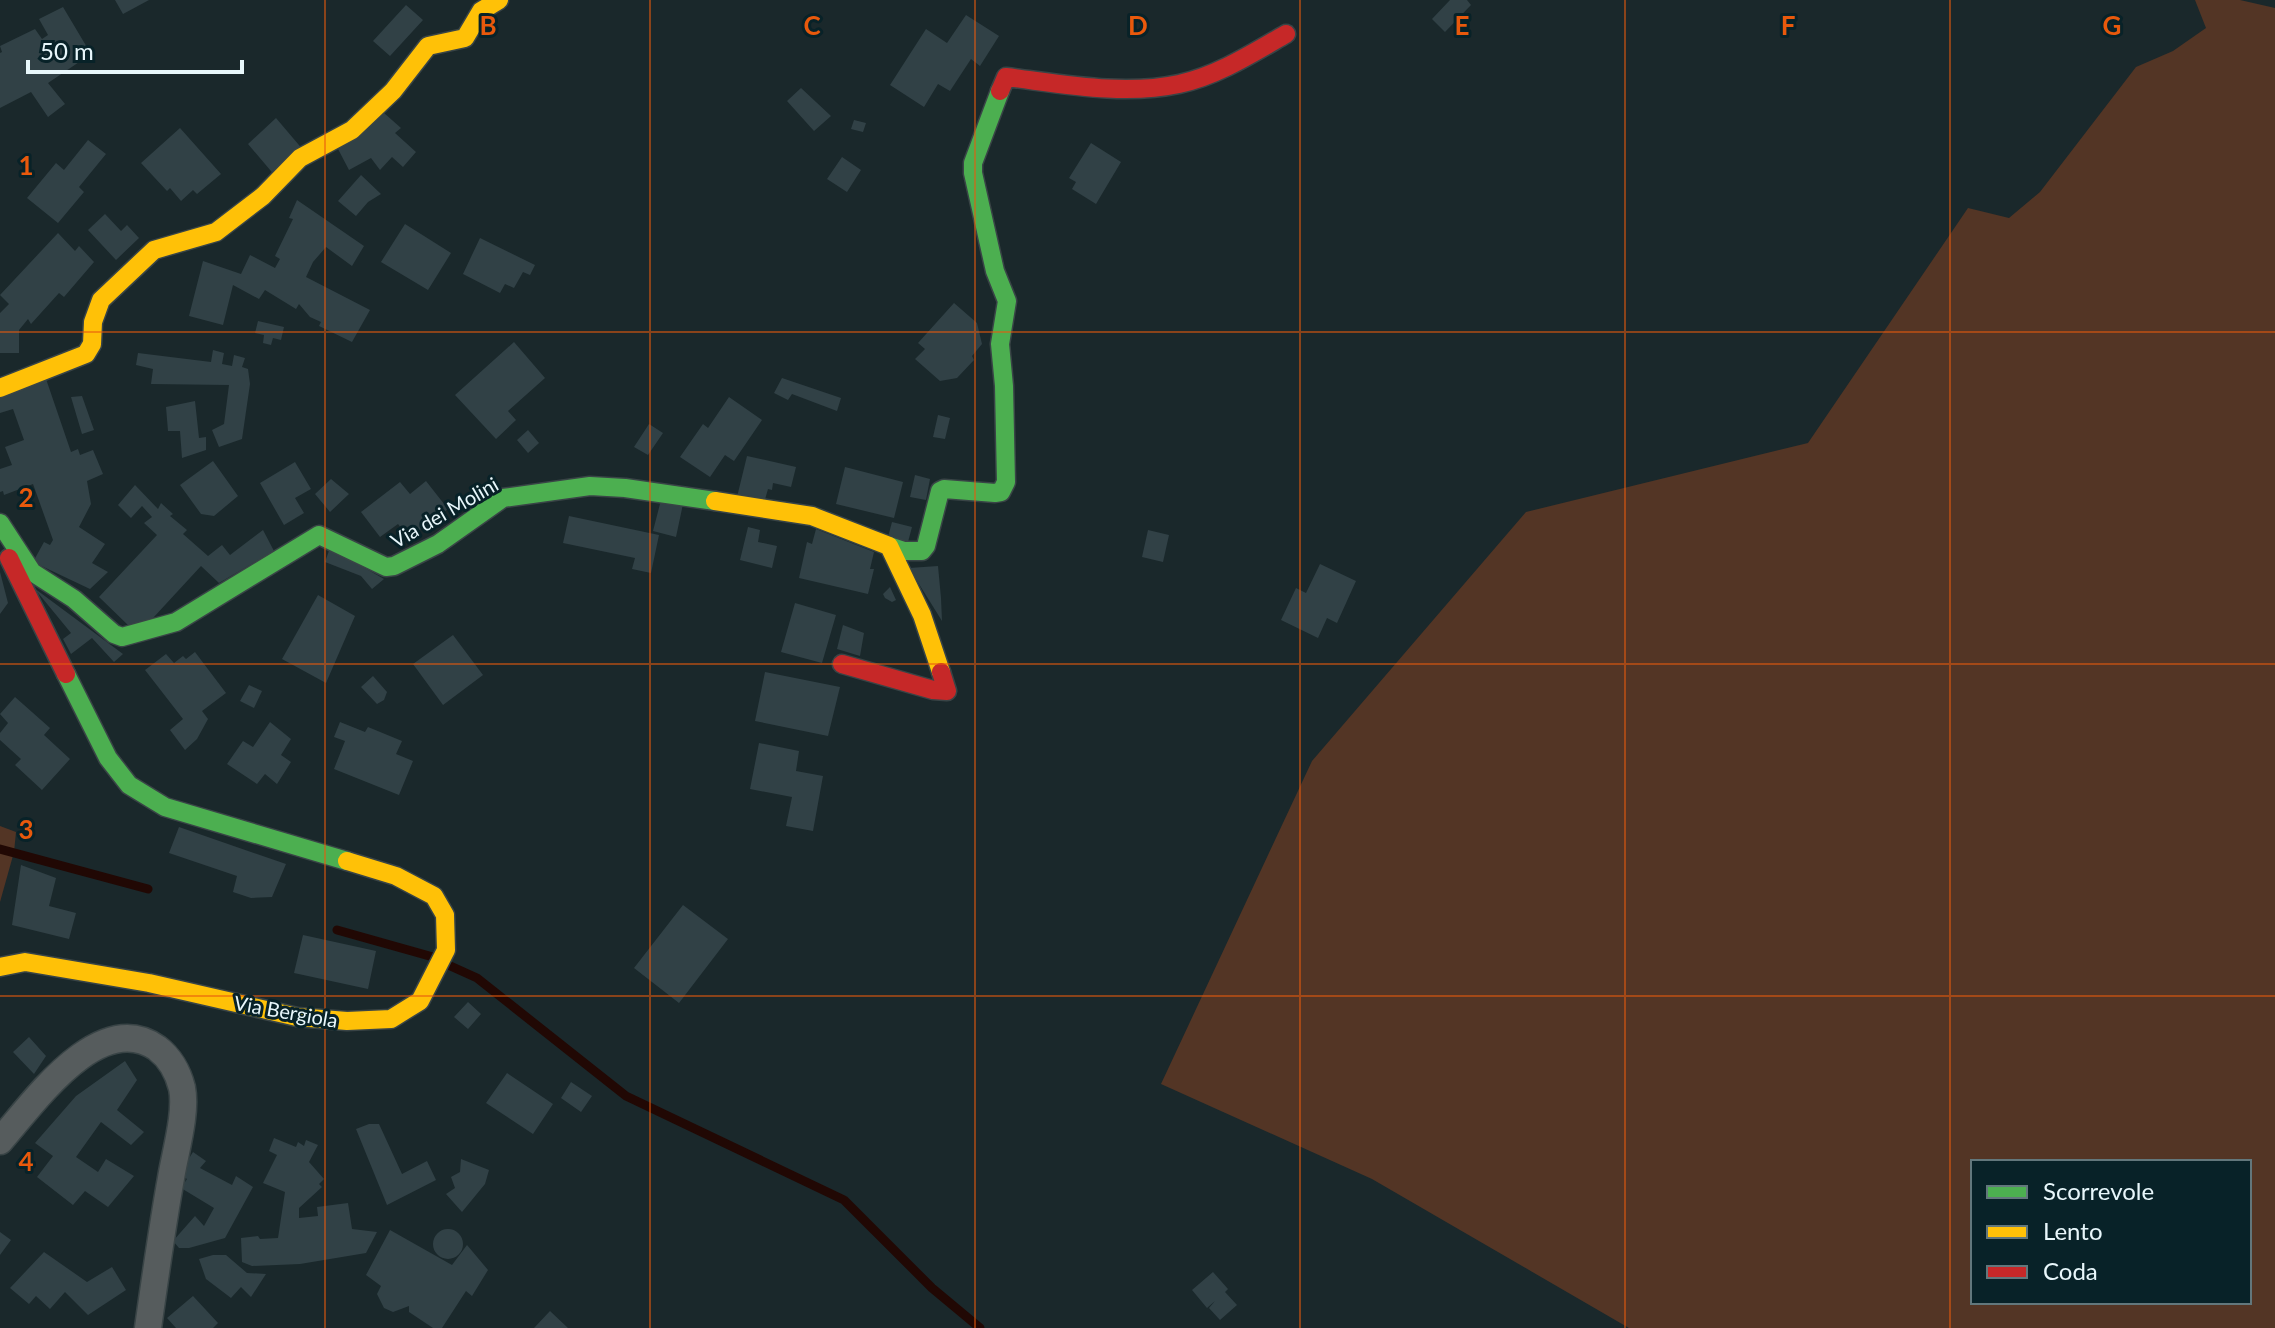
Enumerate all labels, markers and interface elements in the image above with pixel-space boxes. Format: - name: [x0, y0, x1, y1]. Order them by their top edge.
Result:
- text: B: [479, 9, 497, 41]
- text: C: [803, 9, 821, 41]
- text: D: [1128, 9, 1148, 41]
- text: E: [1455, 9, 1469, 41]
- text: F: [1781, 9, 1795, 41]
- text: G: [2103, 9, 2121, 41]
- scale bar: [28, 24, 242, 74]
- text: 50 m: [40, 36, 94, 65]
- text: 1: [18, 149, 34, 181]
- street label: Via dei Molini: [386, 472, 502, 552]
- text: 2: [18, 481, 34, 513]
- text: 3: [18, 813, 34, 845]
- street label: Via Bergiola: [232, 990, 340, 1032]
- text: 4: [18, 1145, 34, 1177]
- legend: [1971, 1160, 2251, 1304]
- text: Scorrevole: [2043, 1176, 2154, 1205]
- text: Lento: [2043, 1216, 2103, 1245]
- text: Coda: [2043, 1256, 2098, 1285]

